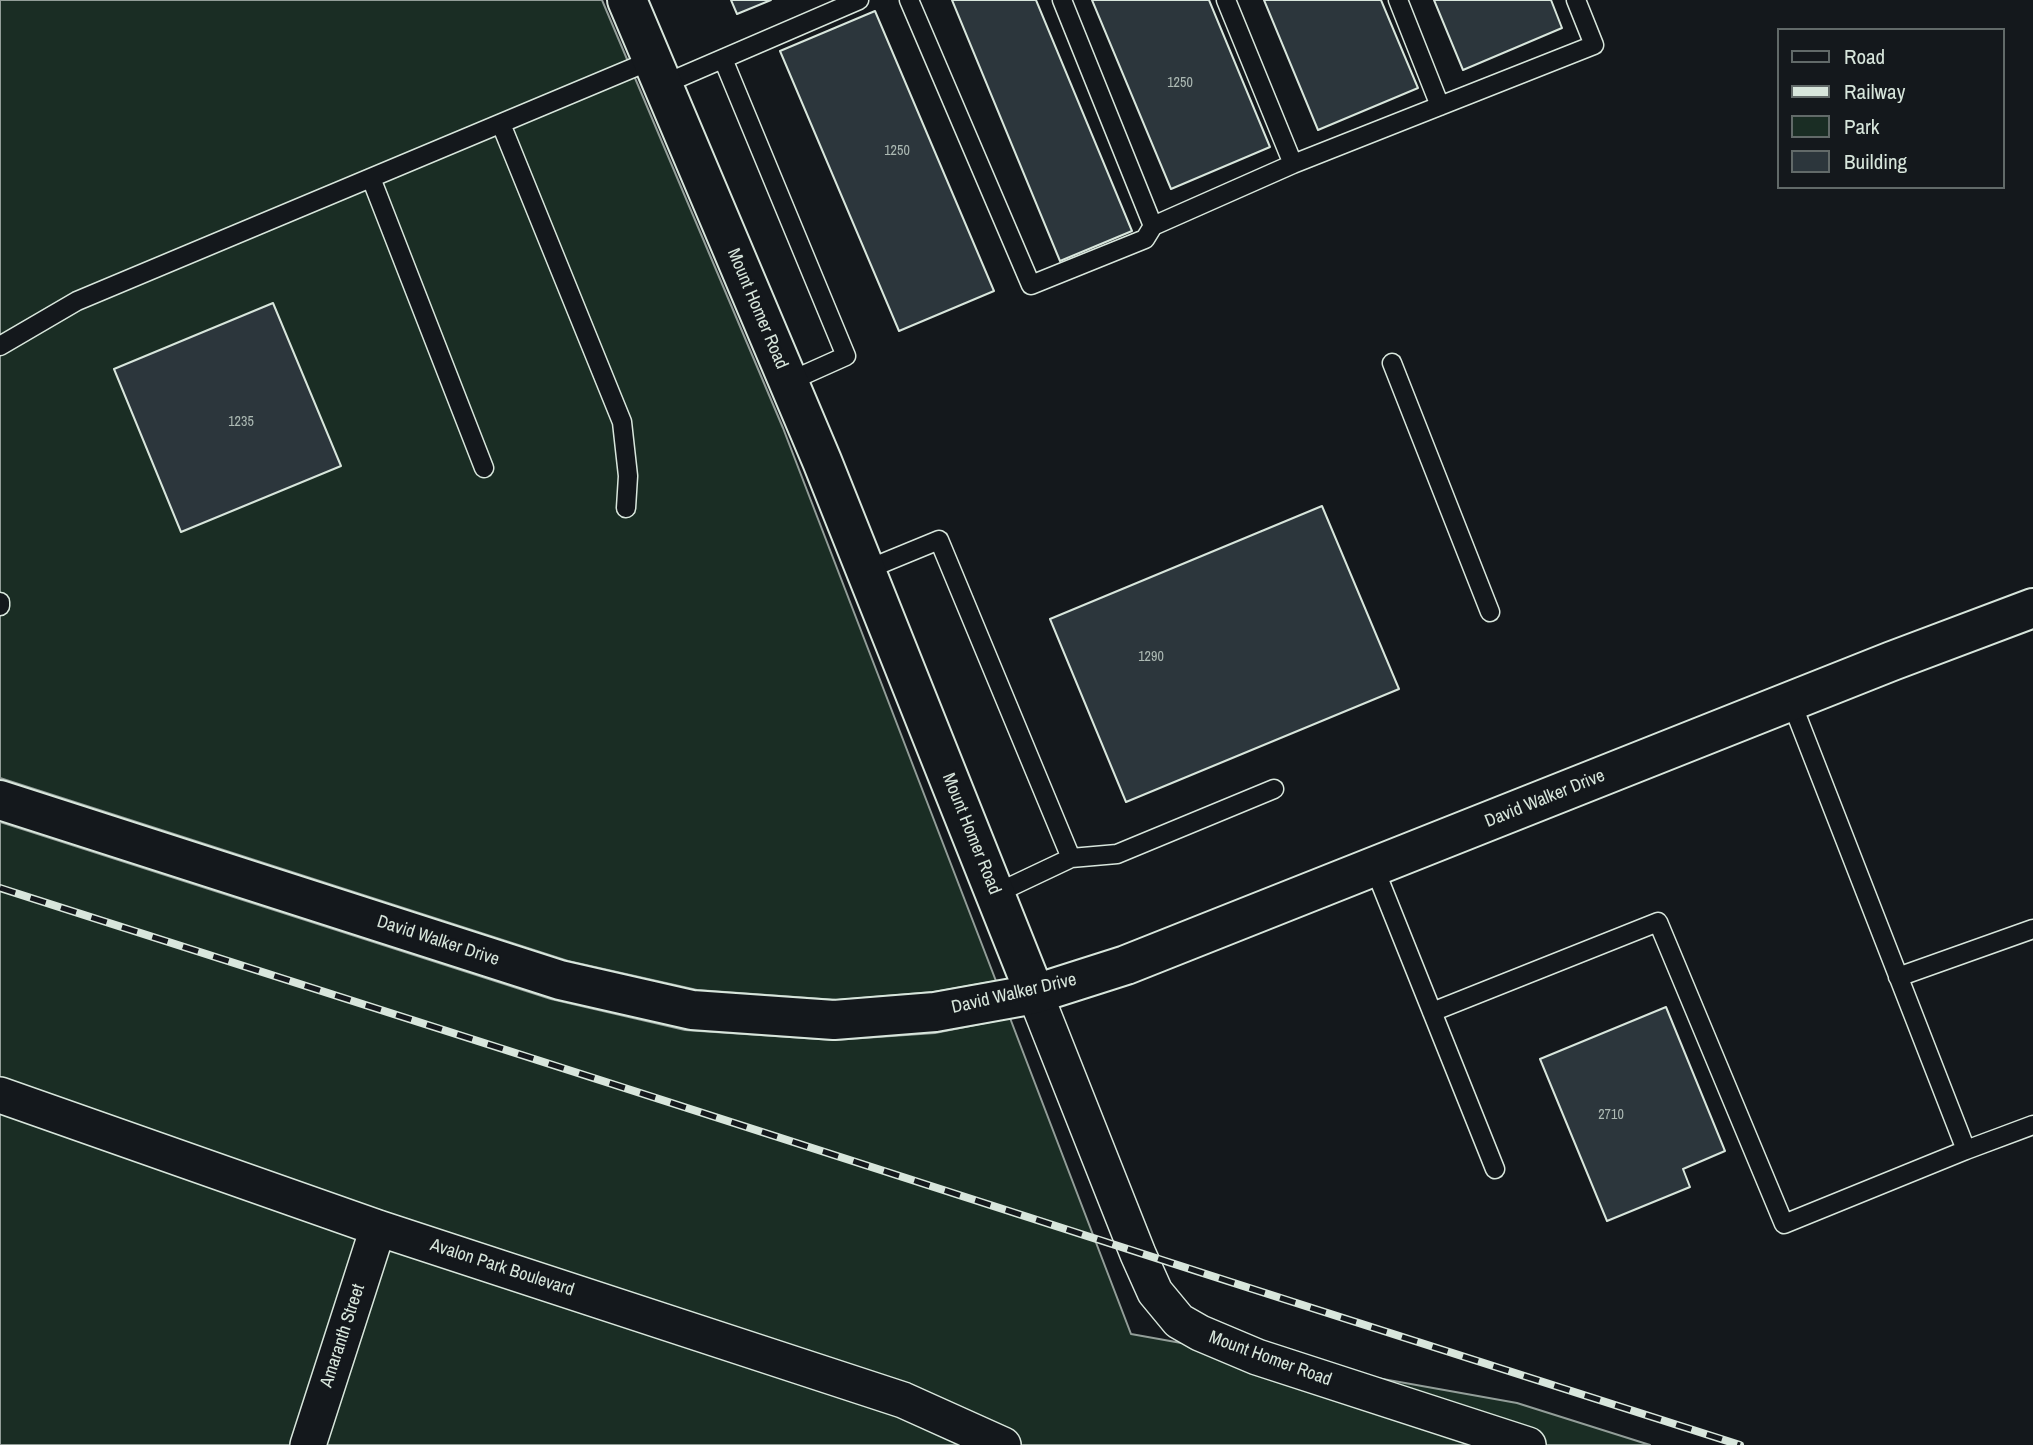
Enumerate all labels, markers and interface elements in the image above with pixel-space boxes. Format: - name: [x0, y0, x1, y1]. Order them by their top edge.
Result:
- legend: [1778, 28, 2005, 189]
- text: Road: [1844, 42, 1885, 71]
- house number: 1250: [1167, 75, 1193, 91]
- text: Railway: [1844, 77, 1905, 106]
- text: Park: [1844, 112, 1879, 141]
- house number: 1250: [884, 143, 910, 159]
- text: Building: [1844, 147, 1907, 176]
- street label: Mount Homer Road: [722, 246, 792, 372]
- house number: 1235: [228, 414, 254, 430]
- house number: 1290: [1138, 649, 1164, 665]
- street label: David Walker Drive: [1482, 765, 1608, 833]
- street label: Mount Homer Road: [937, 770, 1005, 898]
- street label: David Walker Drive: [374, 911, 502, 971]
- street label: David Walker Drive: [950, 969, 1078, 1019]
- house number: 2710: [1598, 1107, 1624, 1123]
- street label: Avalon Park Boulevard: [427, 1235, 577, 1301]
- street label: Amaranth Street: [316, 1282, 370, 1390]
- street label: Mount Homer Road: [1206, 1327, 1334, 1391]

